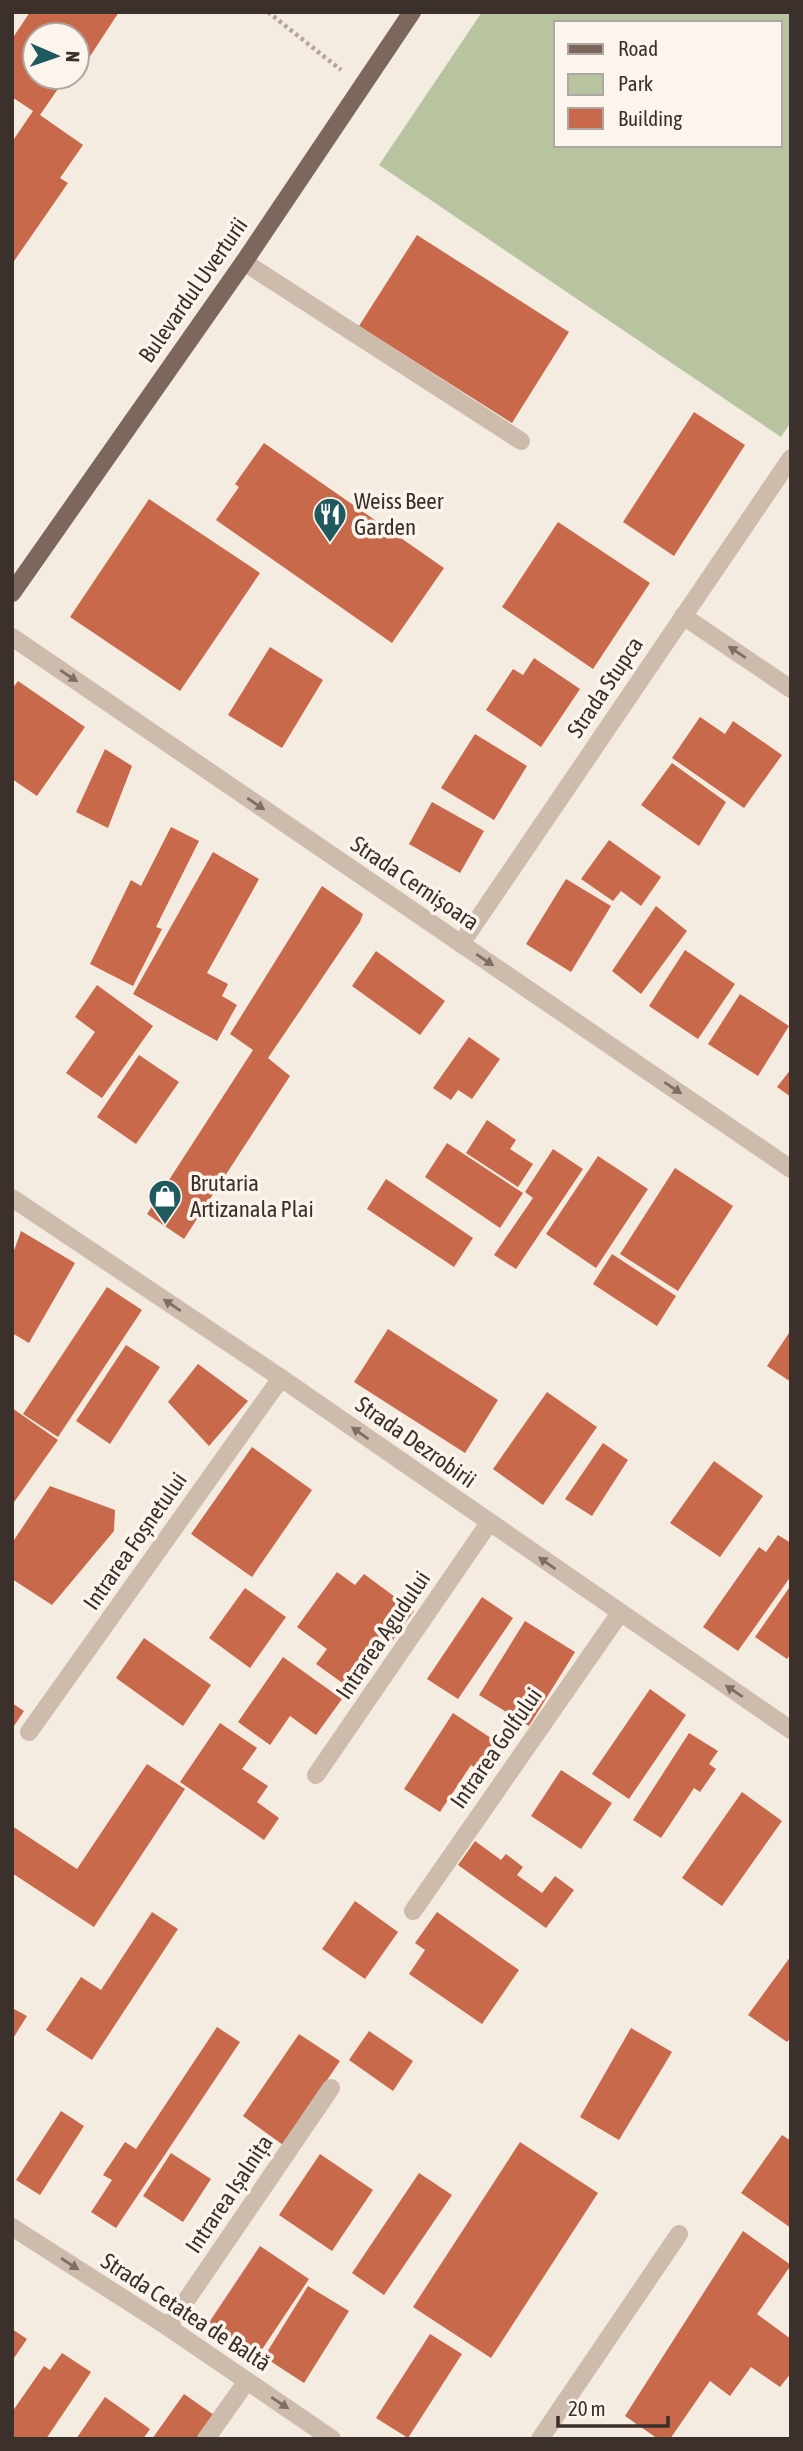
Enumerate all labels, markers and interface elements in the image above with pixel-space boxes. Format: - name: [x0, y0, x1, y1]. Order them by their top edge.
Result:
- north arrow: [21, 21, 91, 91]
- legend: [554, 21, 782, 147]
- text: Road: [618, 36, 658, 60]
- text: N: [62, 51, 84, 63]
- text: Park: [618, 71, 653, 95]
- text: Building: [618, 106, 682, 130]
- street label: Bulevardul Uverturii: [133, 213, 253, 367]
- place label: Weiss Beer Garden: [354, 488, 445, 540]
- restaurant icon: Weiss Beer Garden: [311, 495, 349, 544]
- street label: Strada Stupca: [562, 632, 648, 742]
- one-way arrow: [728, 645, 746, 659]
- one-way arrow: [59, 669, 78, 682]
- one-way arrow: [247, 797, 266, 810]
- street label: Strada Cernișoara: [346, 831, 484, 935]
- one-way arrow: [476, 953, 494, 967]
- one-way arrow: [664, 1081, 682, 1095]
- place label: Brutaria Artizanala Plai: [190, 1170, 314, 1222]
- shop icon: Brutaria Artizanala Plai: [146, 1177, 184, 1226]
- one-way arrow: [162, 1299, 181, 1312]
- street label: Strada Dezrobirii: [351, 1391, 481, 1493]
- one-way arrow: [351, 1426, 369, 1440]
- street label: Intrarea Foșnetului: [78, 1467, 192, 1615]
- one-way arrow: [538, 1556, 556, 1570]
- street label: Intrarea Agudului: [331, 1566, 435, 1704]
- street label: Intrarea Golfului: [445, 1683, 547, 1813]
- one-way arrow: [725, 1684, 743, 1698]
- street label: Intrarea Ișalnița: [180, 2130, 278, 2258]
- street label: Strada Cetatea de Baltă: [97, 2248, 275, 2376]
- one-way arrow: [60, 2258, 79, 2271]
- scale bar: [558, 2384, 668, 2428]
- one-way arrow: [271, 2396, 289, 2410]
- text: 20 m: [568, 2396, 606, 2420]

